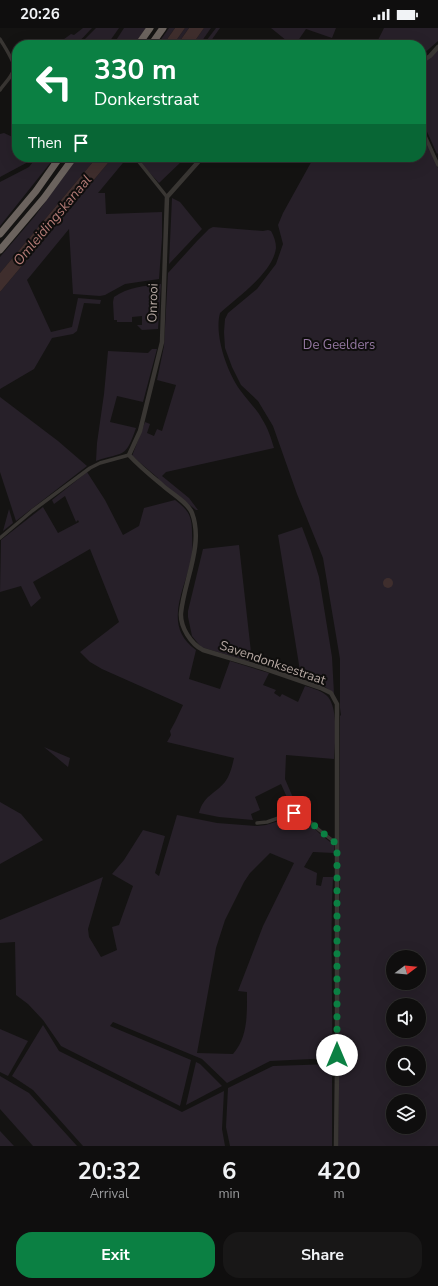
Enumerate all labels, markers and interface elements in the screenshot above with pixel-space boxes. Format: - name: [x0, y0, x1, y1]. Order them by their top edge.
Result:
- text: 20:26: [20, 4, 60, 24]
- text: 330 m: [94, 51, 177, 89]
- icon: left: [28, 56, 80, 108]
- text: Donkerstraat: [94, 87, 199, 111]
- icon: arrive: [70, 132, 92, 154]
- text: Then: [28, 133, 62, 153]
- water label: Omleidingskanaal: [9, 171, 96, 270]
- street label: Onrooi: [143, 283, 163, 323]
- park label: De Geelders: [303, 336, 375, 354]
- street label: Savendonksestraat: [217, 636, 329, 690]
- pin: [277, 796, 311, 830]
- icon: arrive: [283, 802, 305, 824]
- north arrow: [386, 950, 426, 990]
- map controls: [386, 950, 426, 1134]
- button: sound: [386, 998, 426, 1038]
- position arrow: [316, 1034, 358, 1076]
- button: search: [386, 1046, 426, 1086]
- button: layers: [386, 1094, 426, 1134]
- text: 20:32: [77, 1155, 141, 1187]
- text: 6: [222, 1155, 236, 1187]
- text: 420: [317, 1155, 361, 1187]
- text: Arrival: [90, 1185, 129, 1203]
- text: min: [218, 1185, 240, 1203]
- text: m: [333, 1185, 345, 1203]
- button: Exit: [16, 1232, 215, 1278]
- button: Share: [223, 1232, 422, 1278]

